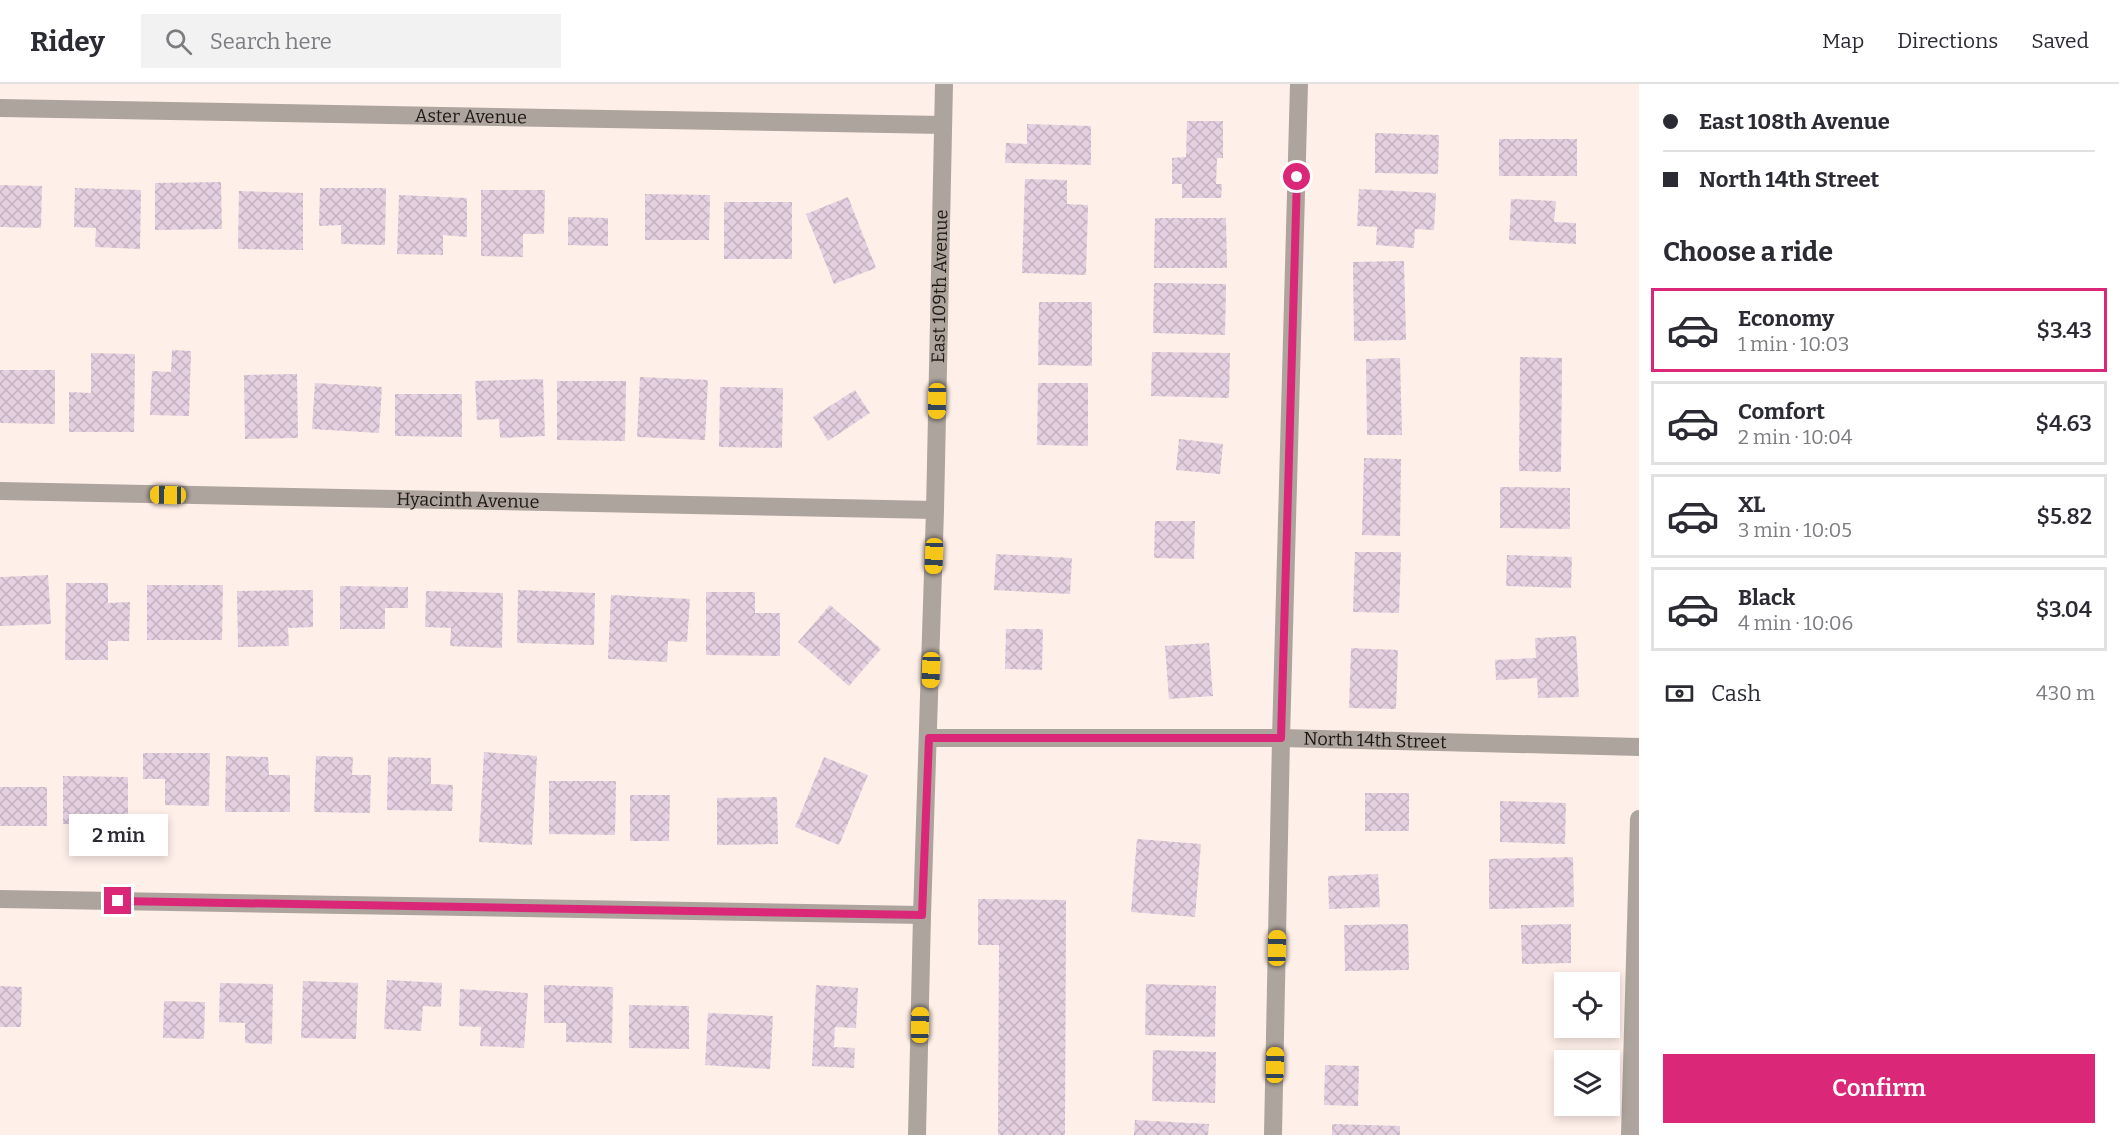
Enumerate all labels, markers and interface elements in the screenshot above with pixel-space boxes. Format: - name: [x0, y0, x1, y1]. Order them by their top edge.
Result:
- search box: [141, 14, 561, 68]
- text: Ridey: [30, 25, 105, 58]
- icon: search: [162, 25, 195, 58]
- text: Search here: [210, 28, 332, 55]
- text: Map: [1822, 28, 1864, 54]
- text: Directions: [1897, 28, 1998, 54]
- text: Saved: [2031, 28, 2089, 54]
- street label: Aster Avenue: [415, 104, 527, 128]
- text: East 108th Avenue: [1699, 108, 1890, 135]
- route start: [1283, 163, 1310, 190]
- text: North 14th Street: [1699, 166, 1879, 193]
- street label: East 109th Avenue: [927, 209, 952, 363]
- text: Choose a ride: [1663, 236, 1833, 268]
- icon: car: [1666, 303, 1720, 357]
- text: Economy: [1738, 305, 1834, 332]
- text: $3.43: [2037, 317, 2092, 344]
- text: 1 min · 10:03: [1738, 332, 1849, 356]
- car: [928, 383, 946, 419]
- icon: car: [1666, 396, 1720, 450]
- text: Comfort: [1738, 398, 1825, 425]
- text: $4.63: [2035, 410, 2092, 437]
- text: 2 min · 10:04: [1738, 425, 1852, 449]
- car: [150, 486, 186, 504]
- street label: Hyacinth Avenue: [396, 488, 540, 513]
- icon: car: [1666, 489, 1720, 543]
- text: XL: [1738, 491, 1765, 518]
- text: $5.82: [2036, 503, 2092, 530]
- text: 3 min · 10:05: [1738, 518, 1852, 542]
- car: [924, 538, 944, 574]
- icon: car: [1666, 582, 1720, 636]
- text: Black: [1738, 584, 1795, 611]
- text: $3.04: [2036, 596, 2092, 623]
- text: 4 min · 10:06: [1738, 611, 1853, 635]
- car: [921, 652, 941, 688]
- icon: cash: [1663, 677, 1696, 710]
- text: Cash: [1711, 680, 1761, 707]
- text: 430 m: [2036, 681, 2095, 705]
- street label: North 14th Street: [1303, 728, 1447, 753]
- callout: 2 min: [68, 814, 168, 856]
- text: 2 min: [92, 823, 145, 847]
- route end: [104, 887, 131, 914]
- car: [1268, 930, 1286, 966]
- map controls: [1554, 972, 1620, 1116]
- button: locate: [1554, 972, 1620, 1038]
- car: [911, 1007, 929, 1043]
- car: [1266, 1047, 1284, 1083]
- button: layers: [1554, 1050, 1620, 1116]
- button: Confirm: [1663, 1054, 2095, 1123]

